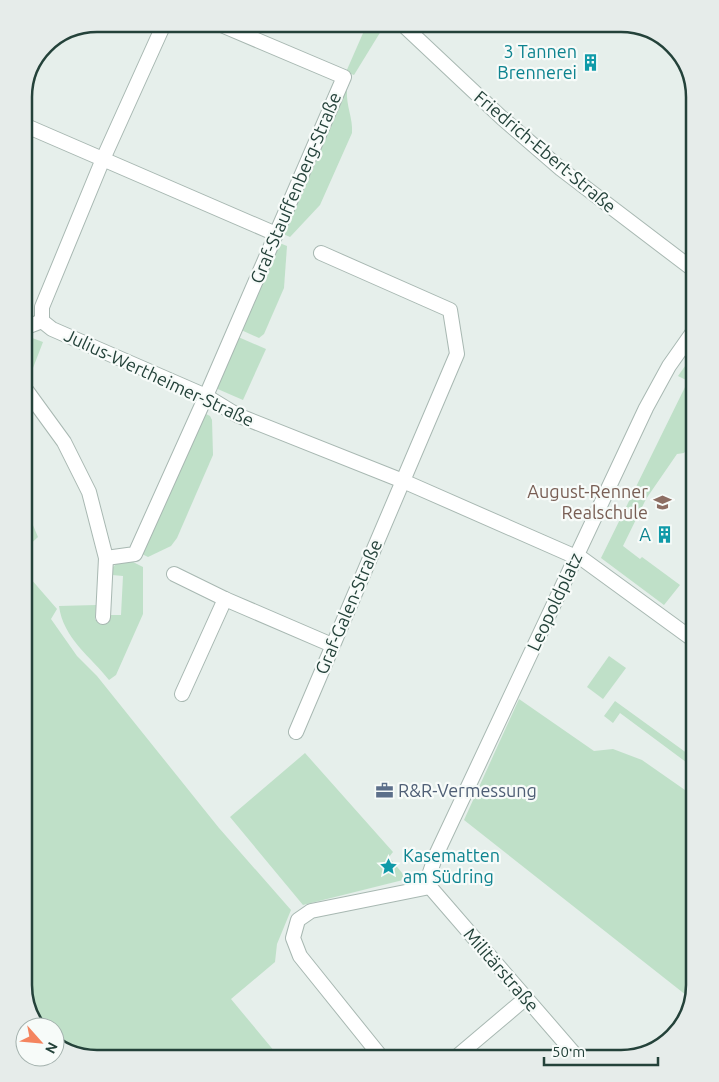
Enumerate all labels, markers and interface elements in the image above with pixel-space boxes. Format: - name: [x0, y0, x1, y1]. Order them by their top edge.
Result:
- place label: 3 Tannen Brennerei: [497, 41, 577, 82]
- building icon: 3 Tannen Brennerei: [581, 52, 601, 72]
- street label: Friedrich-Ebert-Straße: [471, 86, 620, 216]
- street label: Graf-Stauffenberg-Straße: [246, 89, 344, 286]
- street label: Julius-Wertheimer-Straße: [61, 324, 257, 430]
- place label: August-Renner Realschule: [527, 481, 648, 522]
- school or university icon: August-Renner Realschule: [652, 492, 672, 512]
- place label: A: [639, 524, 651, 544]
- building icon: A: [655, 525, 675, 545]
- street label: Graf-Galen-Straße: [311, 536, 385, 677]
- street label: Leopoldplatz: [523, 549, 586, 654]
- place label: R&R-Vermessung: [398, 780, 537, 800]
- office icon: R&R-Vermessung: [374, 781, 394, 801]
- place label: Kasematten am Südring: [403, 845, 500, 886]
- place icon: Kasematten am Südring: [379, 856, 399, 876]
- street label: Militärstraße: [460, 924, 543, 1015]
- north arrow: [15, 1017, 65, 1067]
- scale bar: [544, 1034, 658, 1066]
- text: N: [42, 1040, 61, 1056]
- text: 50 m: [552, 1043, 585, 1060]

